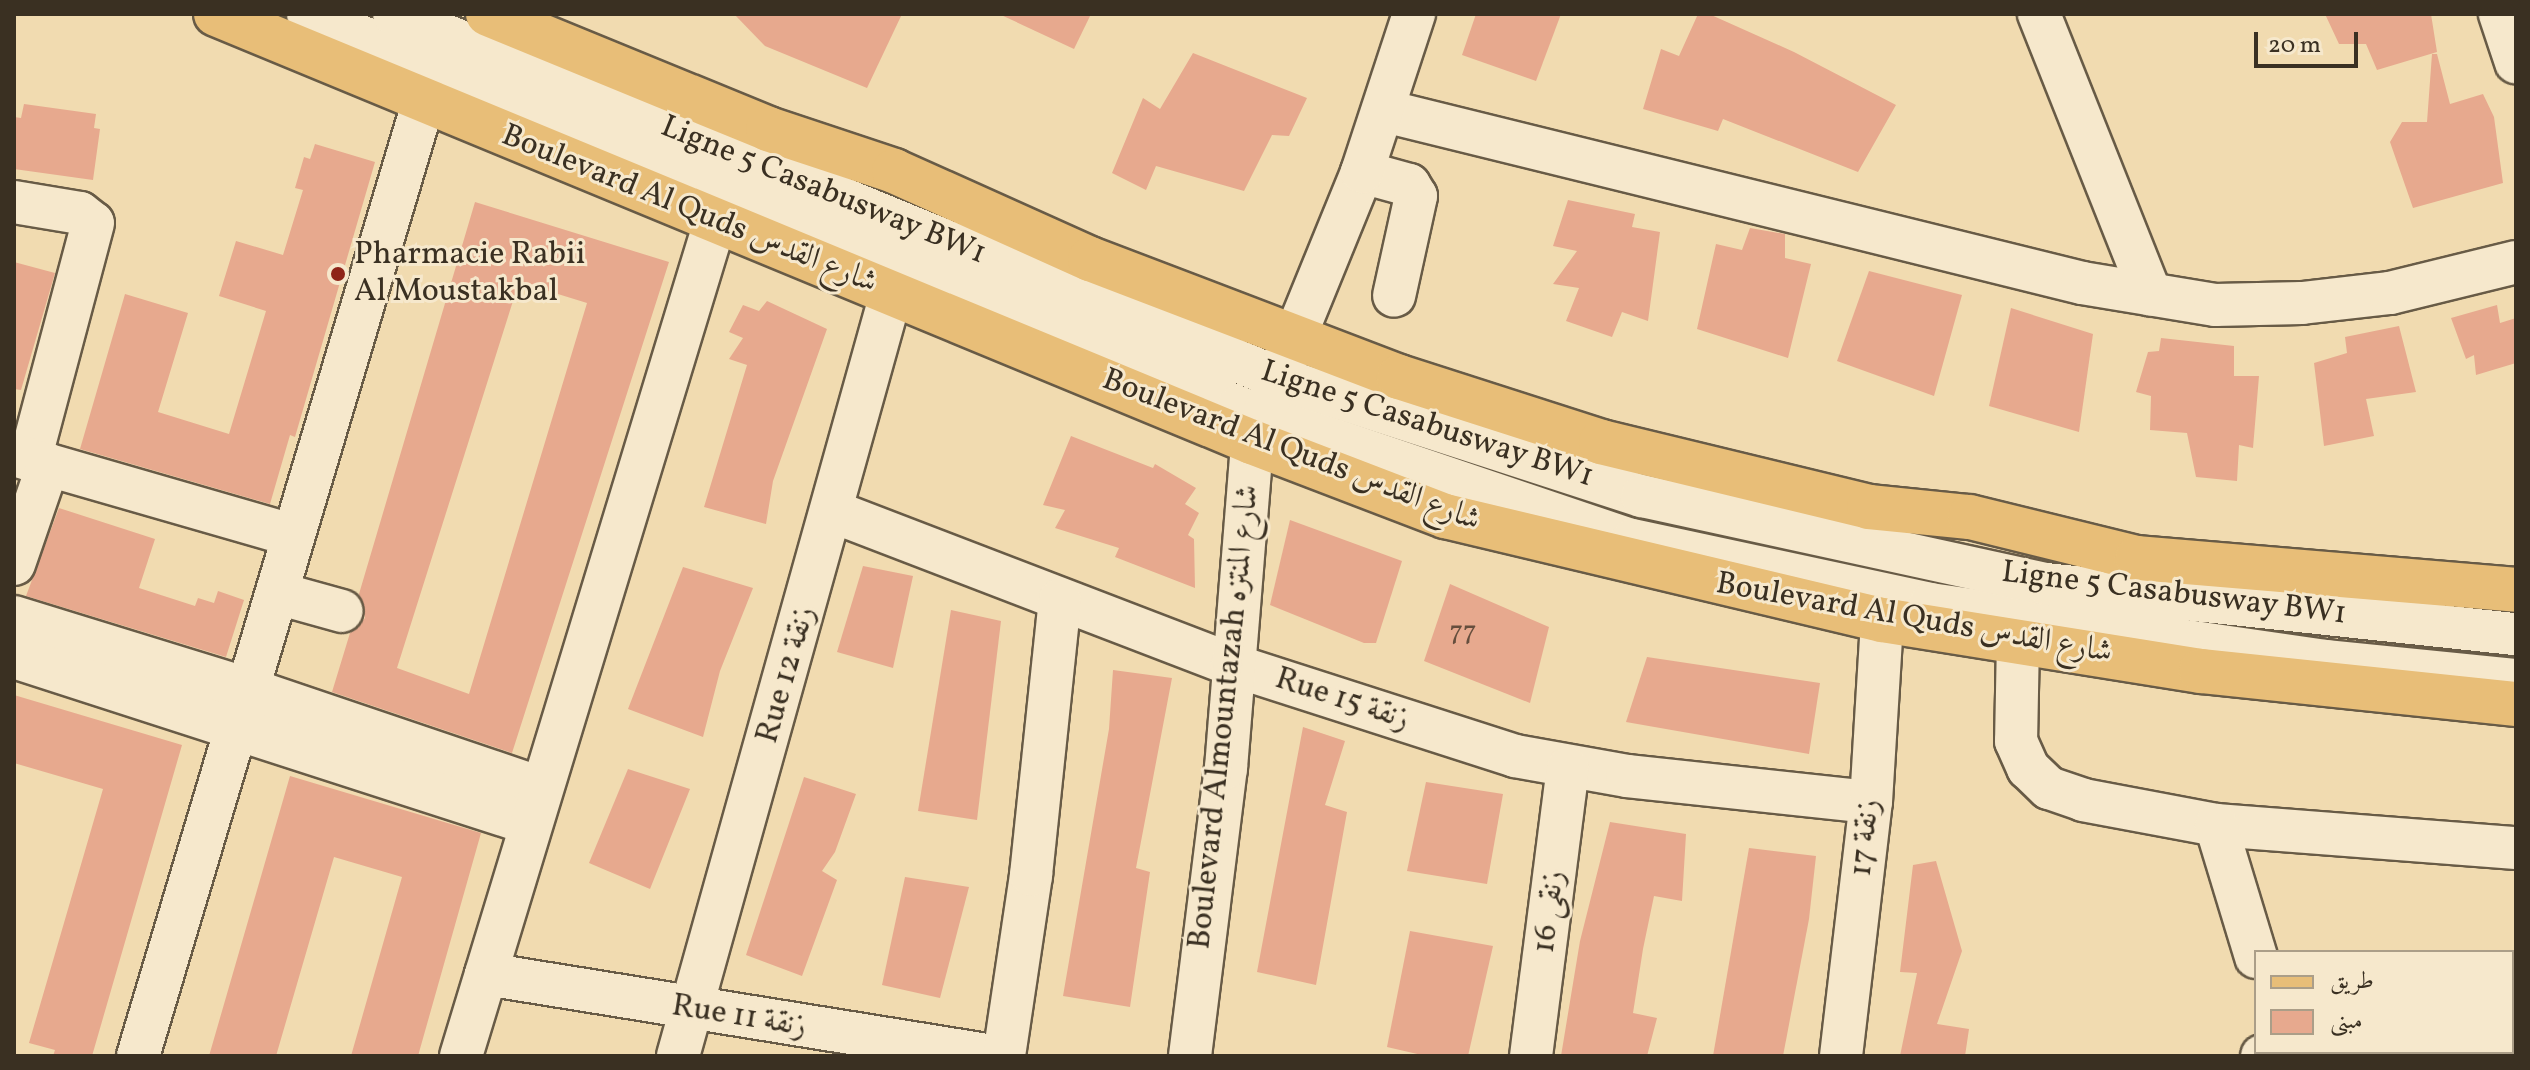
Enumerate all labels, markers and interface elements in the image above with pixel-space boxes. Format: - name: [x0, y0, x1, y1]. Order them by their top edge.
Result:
- scale bar: [2258, 16, 2362, 66]
- text: 20 m: [2268, 29, 2321, 63]
- street label: Ligne 5 Casabusway BW1: [654, 108, 992, 274]
- street label: Boulevard Al Quds شارع القدس: [496, 117, 882, 303]
- place label: Pharmacie Rabii Al Moustakbal: [354, 237, 585, 312]
- marker: Pharmacie Rabii Al Moustakbal: [329, 265, 347, 283]
- street label: Ligne 5 Casabusway BW1: [1255, 353, 1599, 497]
- street label: Boulevard Al Quds شارع القدس: [1097, 361, 1485, 541]
- street label: Boulevard Almountazah شارع المنتزه: [1182, 483, 1268, 951]
- street label: Ligne 5 Casabusway BW1: [1999, 554, 2349, 634]
- street label: Boulevard Al Quds شارع القدس: [1713, 565, 2115, 673]
- street label: Rue 12 زنقة: [749, 602, 825, 748]
- house number: 77: [1449, 615, 1477, 649]
- street label: Rue 15 زنقة: [1270, 660, 1414, 740]
- street label: زنقة 17: [1843, 798, 1889, 878]
- street label: زنقى 16: [1526, 869, 1574, 955]
- legend: [2254, 950, 2514, 1054]
- text: طريق: [2330, 965, 2374, 999]
- street label: Rue 11 زنقة: [669, 987, 809, 1047]
- text: مبنى: [2330, 1005, 2363, 1039]

